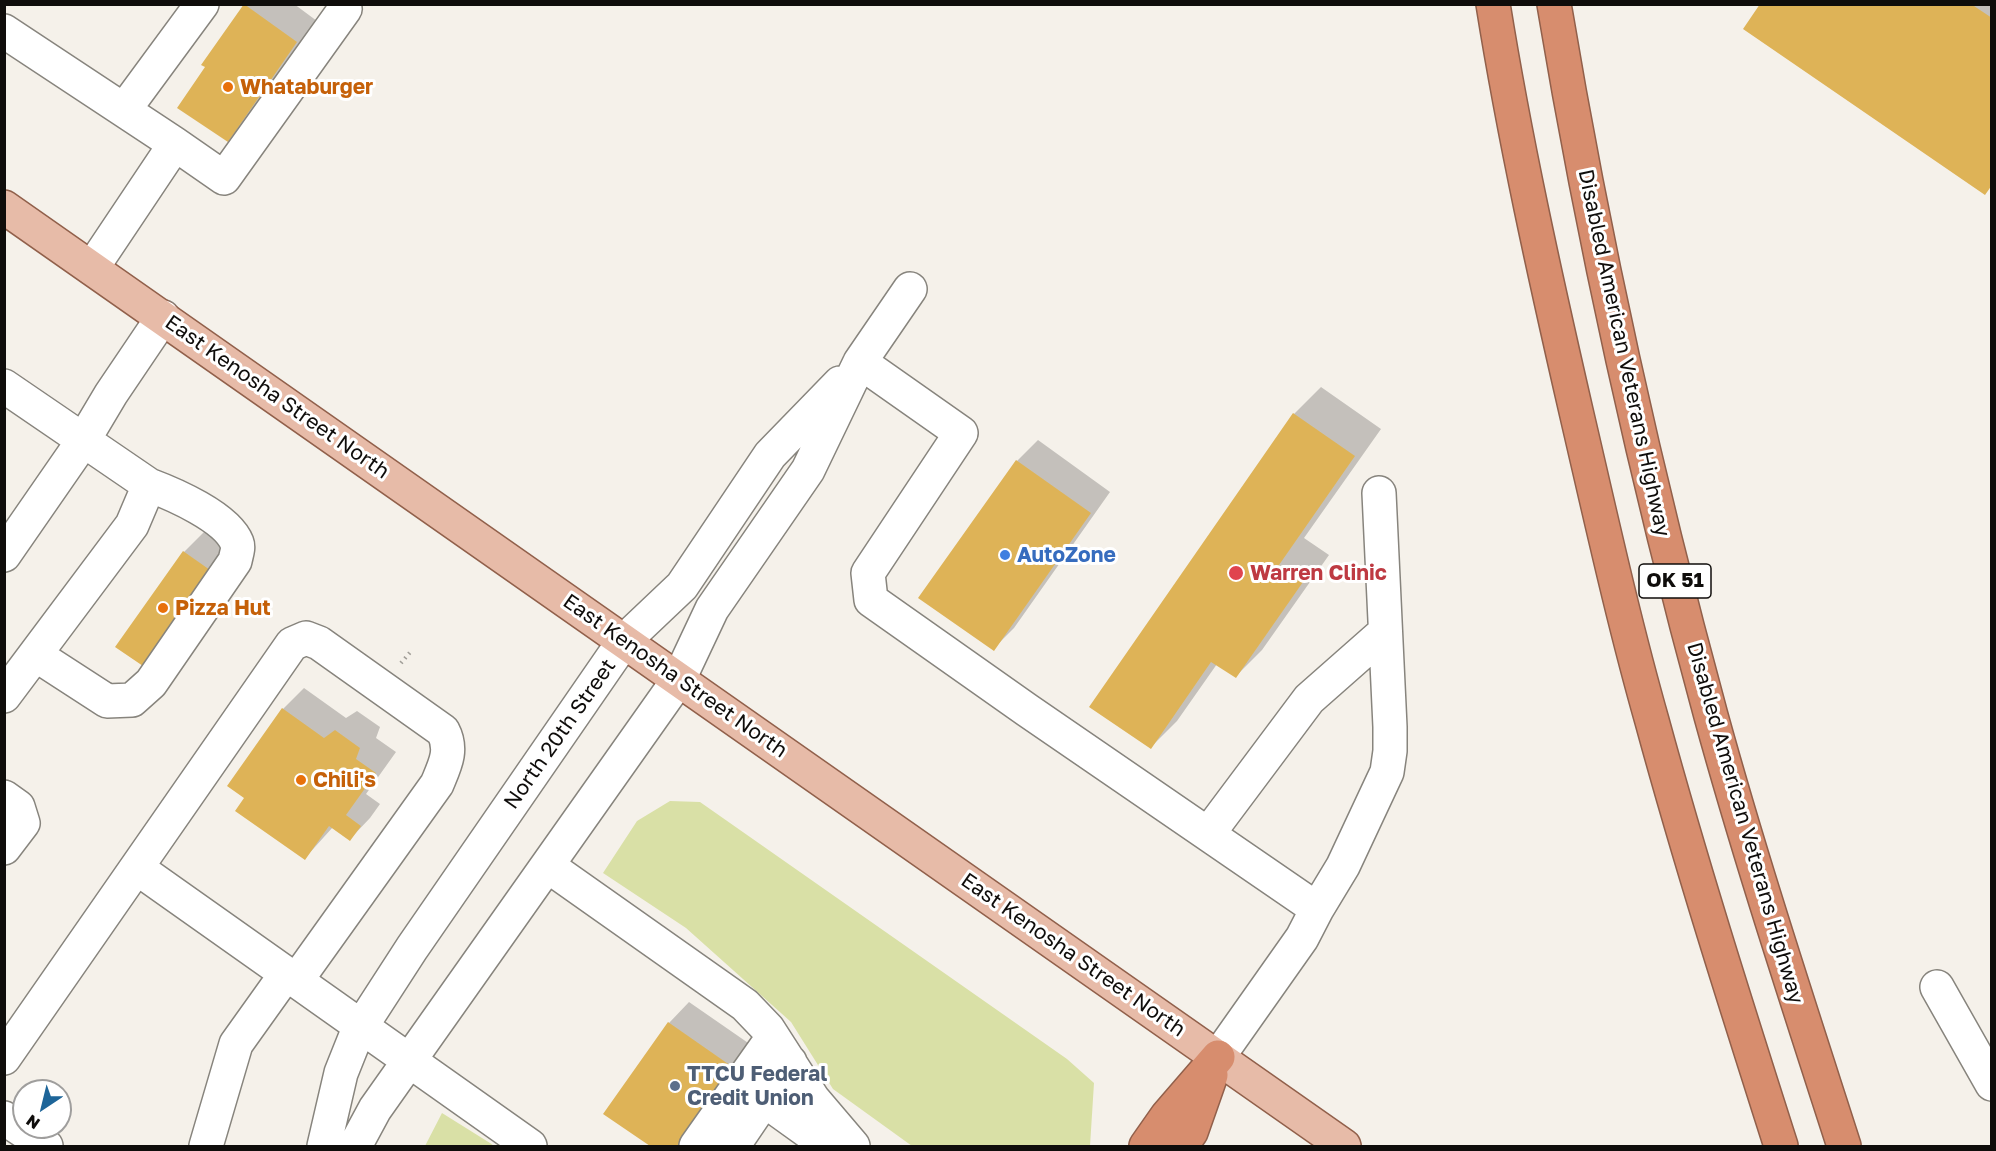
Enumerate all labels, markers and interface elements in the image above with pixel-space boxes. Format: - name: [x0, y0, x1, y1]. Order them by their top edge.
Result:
- place label: Whataburger: [240, 74, 373, 100]
- marker: Whataburger: [221, 80, 235, 94]
- street label: Disabled American Veterans Highway: [1573, 167, 1675, 539]
- street label: East Kenosha Street North: [160, 310, 394, 484]
- place label: AutoZone: [1017, 542, 1116, 568]
- marker: AutoZone: [998, 548, 1012, 562]
- place label: Warren Clinic: [1250, 560, 1387, 586]
- marker: Warren Clinic: [1227, 564, 1245, 582]
- road number: OK 51: [1639, 564, 1711, 598]
- street label: East Kenosha Street North: [558, 589, 792, 763]
- place label: Pizza Hut: [175, 595, 271, 621]
- marker: Pizza Hut: [156, 601, 170, 615]
- street label: Disabled American Veterans Highway: [1681, 639, 1809, 1007]
- street label: North 20th Street: [499, 654, 621, 814]
- place label: Chili's: [313, 767, 376, 793]
- marker: Chili's: [294, 773, 308, 787]
- street label: East Kenosha Street North: [956, 868, 1190, 1042]
- place label: TTCU Federal Credit Union: [687, 1061, 827, 1111]
- north arrow: [12, 1079, 72, 1139]
- marker: TTCU Federal Credit Union: [668, 1079, 682, 1093]
- text: N: [22, 1110, 44, 1134]

